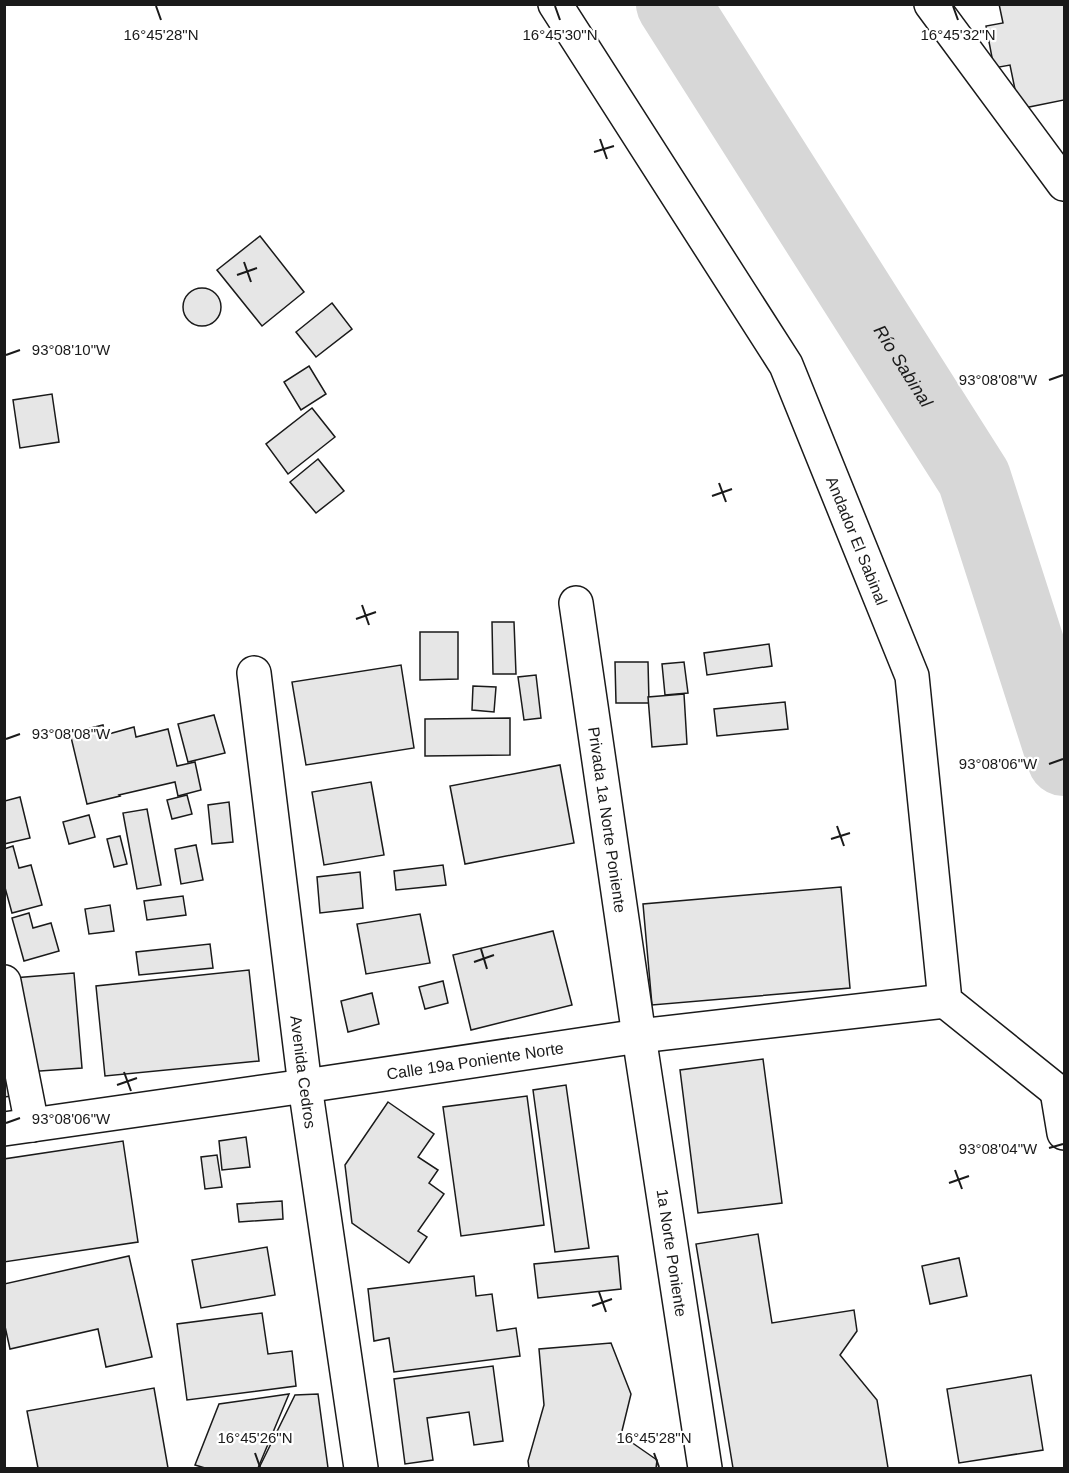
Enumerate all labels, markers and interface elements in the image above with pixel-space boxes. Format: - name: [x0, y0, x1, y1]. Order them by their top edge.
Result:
- text: 16°45'28"N: [123, 26, 199, 43]
- text: 16°45'30"N: [522, 26, 598, 43]
- text: 16°45'32"N: [920, 26, 996, 43]
- water label: Río Sabinal: [870, 321, 937, 412]
- text: 93°08'10"W: [32, 341, 111, 358]
- text: 93°08'08"W: [959, 371, 1038, 388]
- street label: Andador El Sabinal: [824, 474, 891, 607]
- text: 93°08'08"W: [32, 725, 111, 742]
- street label: Privada 1a Norte Poniente: [586, 726, 629, 914]
- text: 93°08'06"W: [959, 755, 1038, 772]
- street label: Avenida Cedros: [288, 1015, 320, 1129]
- street label: Calle 19a Poniente Norte: [385, 1039, 565, 1082]
- text: 93°08'06"W: [32, 1110, 111, 1127]
- text: 93°08'04"W: [959, 1140, 1038, 1157]
- street label: 1a Norte Poniente: [654, 1188, 690, 1318]
- text: 16°45'26"N: [217, 1429, 293, 1446]
- text: 16°45'28"N: [616, 1429, 692, 1446]

